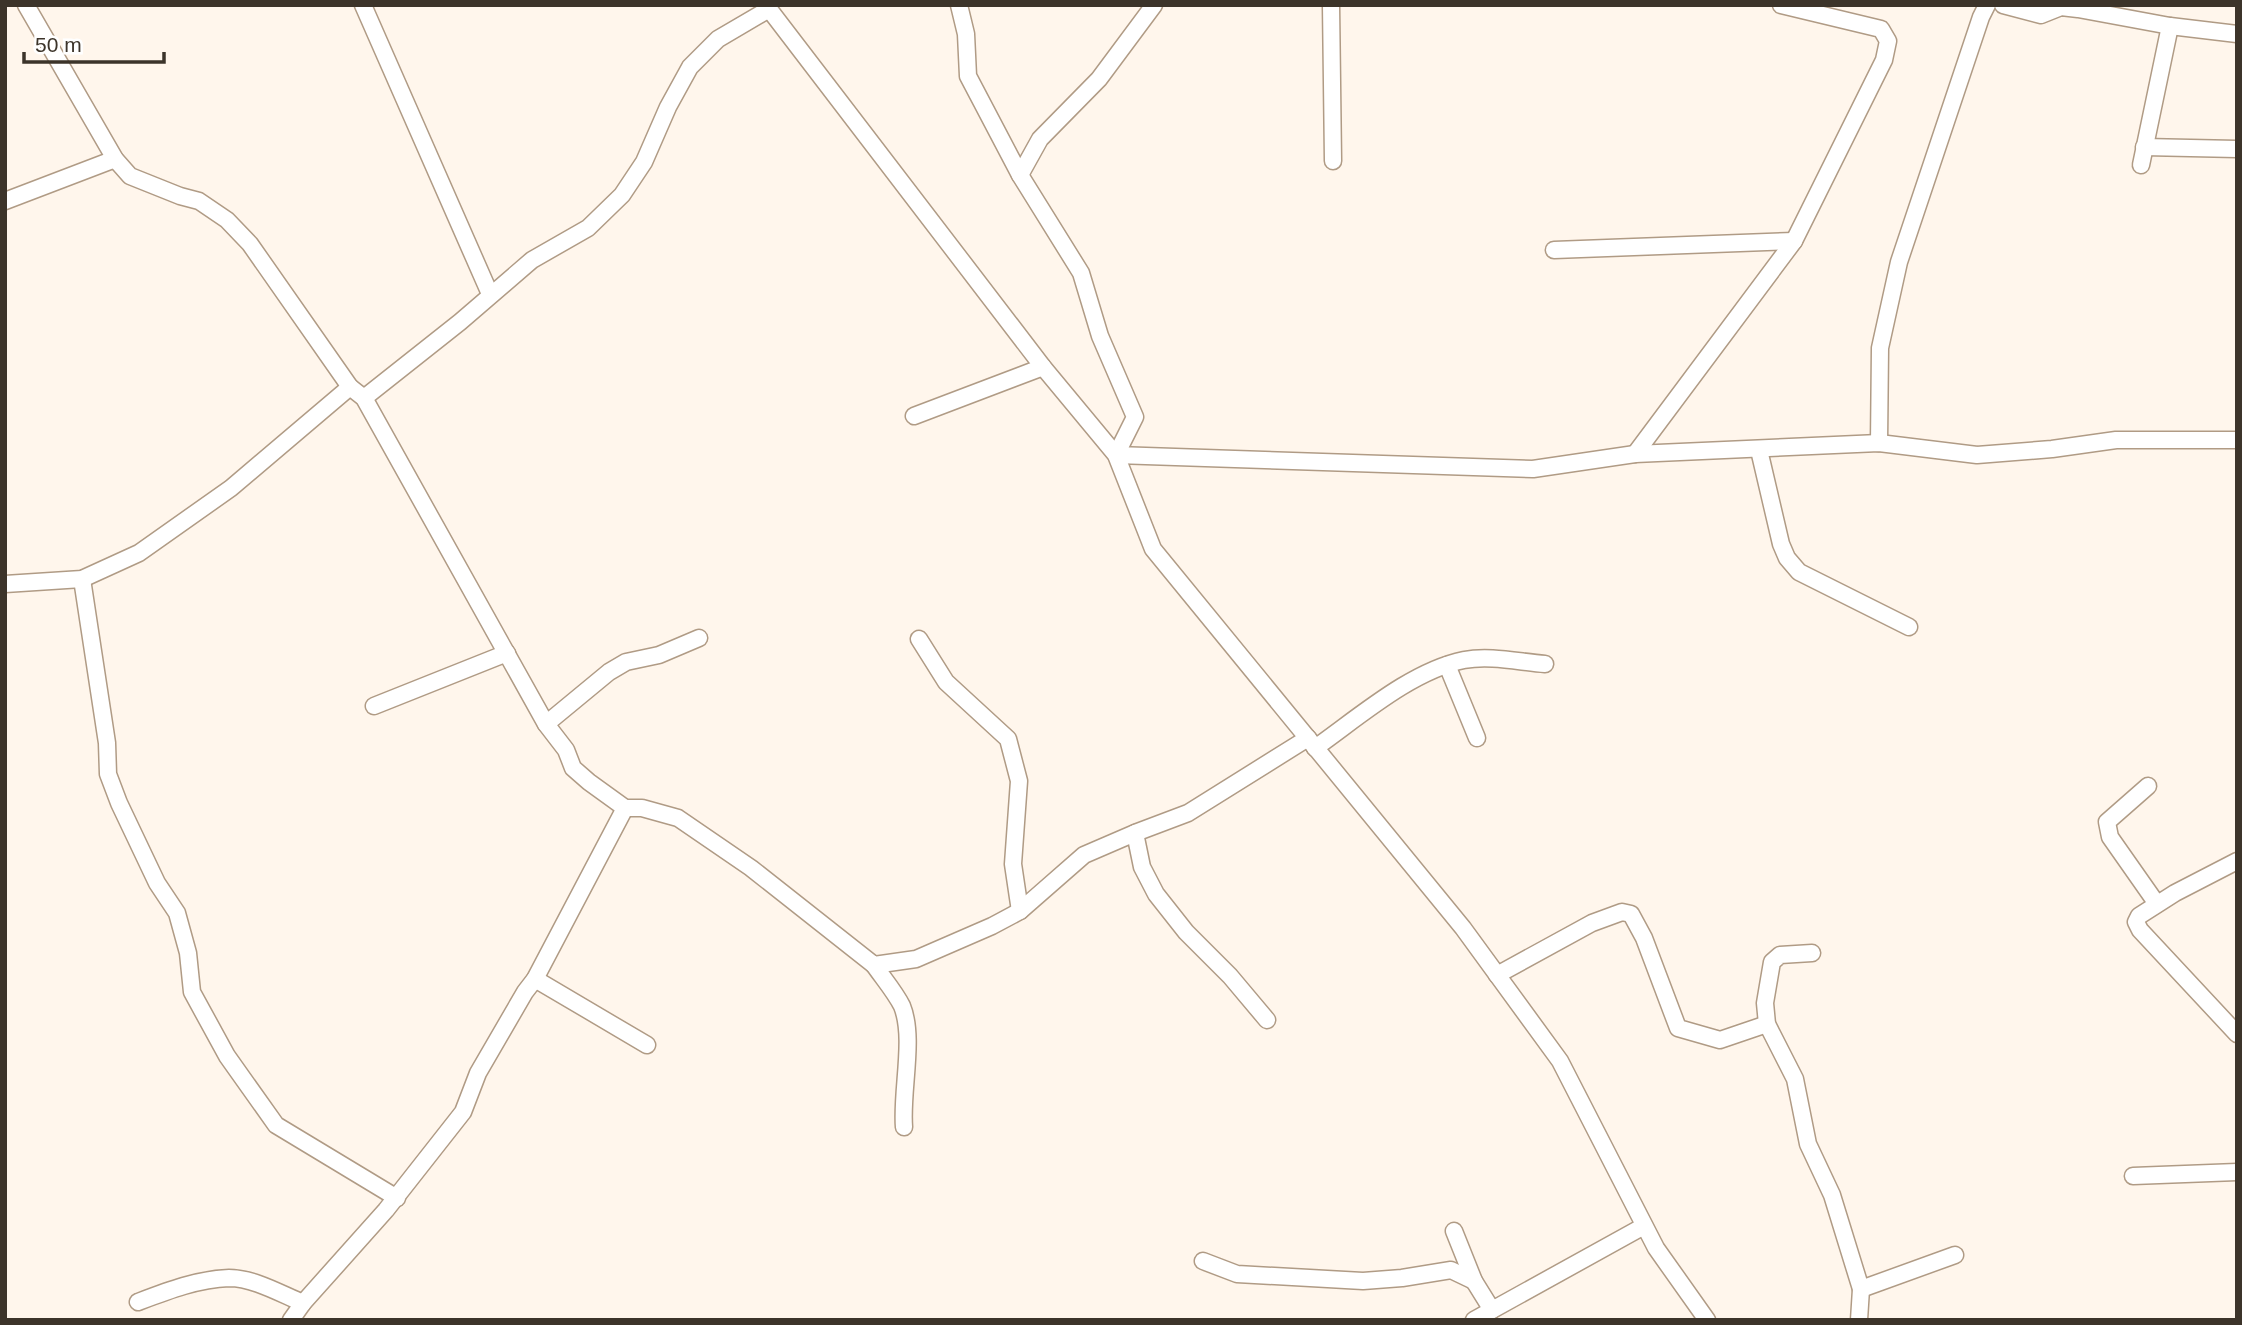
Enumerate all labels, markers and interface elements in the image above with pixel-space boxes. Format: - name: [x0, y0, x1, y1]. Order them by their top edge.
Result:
- scale bar: [24, 21, 164, 65]
- text: 50 m: [35, 33, 82, 56]

